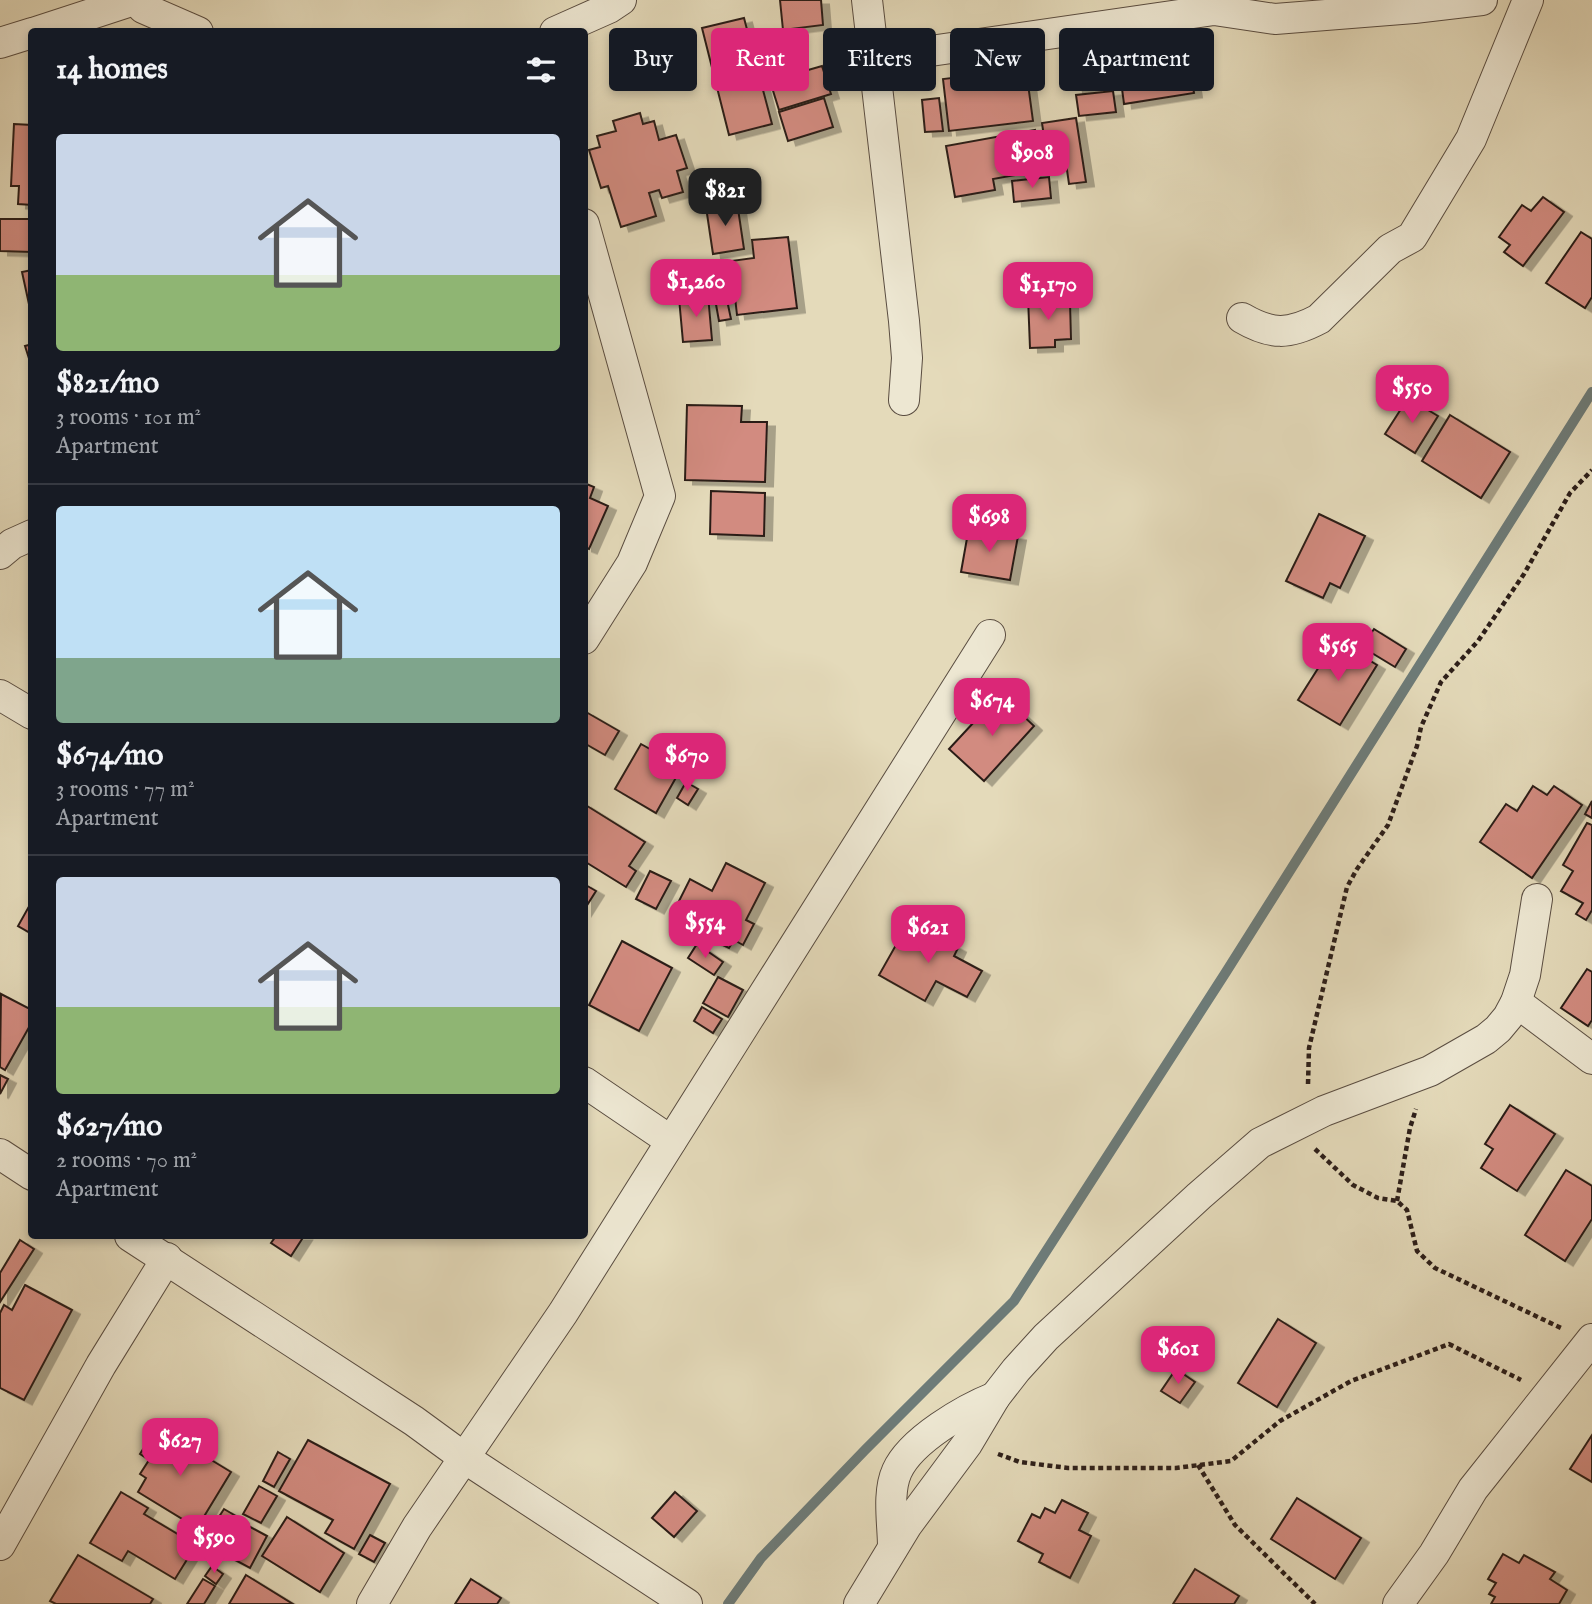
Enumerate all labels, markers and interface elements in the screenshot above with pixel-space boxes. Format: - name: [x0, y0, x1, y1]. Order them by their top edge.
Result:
- chip: Buy: [609, 28, 697, 91]
- chip: Rent: [711, 28, 809, 91]
- chip: Filters: [823, 28, 936, 91]
- chip: New: [950, 28, 1045, 91]
- chip: Apartment: [1059, 28, 1214, 91]
- text: 14 homes: [56, 51, 168, 89]
- icon: filters: [522, 51, 560, 89]
- pin: $908: [991, 130, 1073, 190]
- text: $908: [1010, 138, 1054, 167]
- pin: $821: [684, 168, 766, 228]
- text: $821: [704, 176, 746, 205]
- icon: home: [245, 180, 371, 306]
- pin: $1,260: [639, 260, 753, 319]
- pin: $1,170: [991, 262, 1105, 322]
- text: $1,260: [666, 267, 726, 296]
- text: $1,170: [1019, 270, 1077, 299]
- text: $821/mo: [56, 365, 159, 403]
- pin: $550: [1371, 366, 1453, 425]
- text: $550: [1392, 373, 1432, 402]
- text: 3 rooms · 101 m²: [56, 403, 201, 432]
- text: Apartment: [56, 432, 159, 461]
- pin: $698: [948, 494, 1030, 554]
- text: $698: [968, 502, 1010, 531]
- icon: home: [245, 552, 371, 678]
- pin: $565: [1297, 624, 1379, 683]
- text: $565: [1318, 631, 1358, 660]
- pin: $674: [951, 678, 1033, 738]
- text: $674: [970, 686, 1014, 715]
- pin: $670: [646, 734, 728, 793]
- text: $674/mo: [56, 737, 163, 775]
- text: $670: [665, 741, 709, 770]
- text: 3 rooms · 77 m²: [56, 775, 195, 804]
- text: Apartment: [56, 804, 159, 833]
- pin: $554: [664, 900, 746, 960]
- pin: $621: [887, 906, 969, 965]
- text: $554: [685, 908, 725, 937]
- text: $621: [907, 913, 949, 942]
- icon: home: [245, 923, 371, 1049]
- text: $627/mo: [56, 1108, 163, 1146]
- text: 2 rooms · 70 m²: [56, 1146, 197, 1175]
- text: Apartment: [56, 1175, 159, 1204]
- pin: $601: [1137, 1326, 1219, 1386]
- text: $601: [1157, 1334, 1199, 1363]
- pin: $627: [139, 1418, 221, 1478]
- text: $627: [158, 1426, 202, 1455]
- pin: $590: [173, 1516, 255, 1575]
- text: $590: [193, 1523, 235, 1552]

